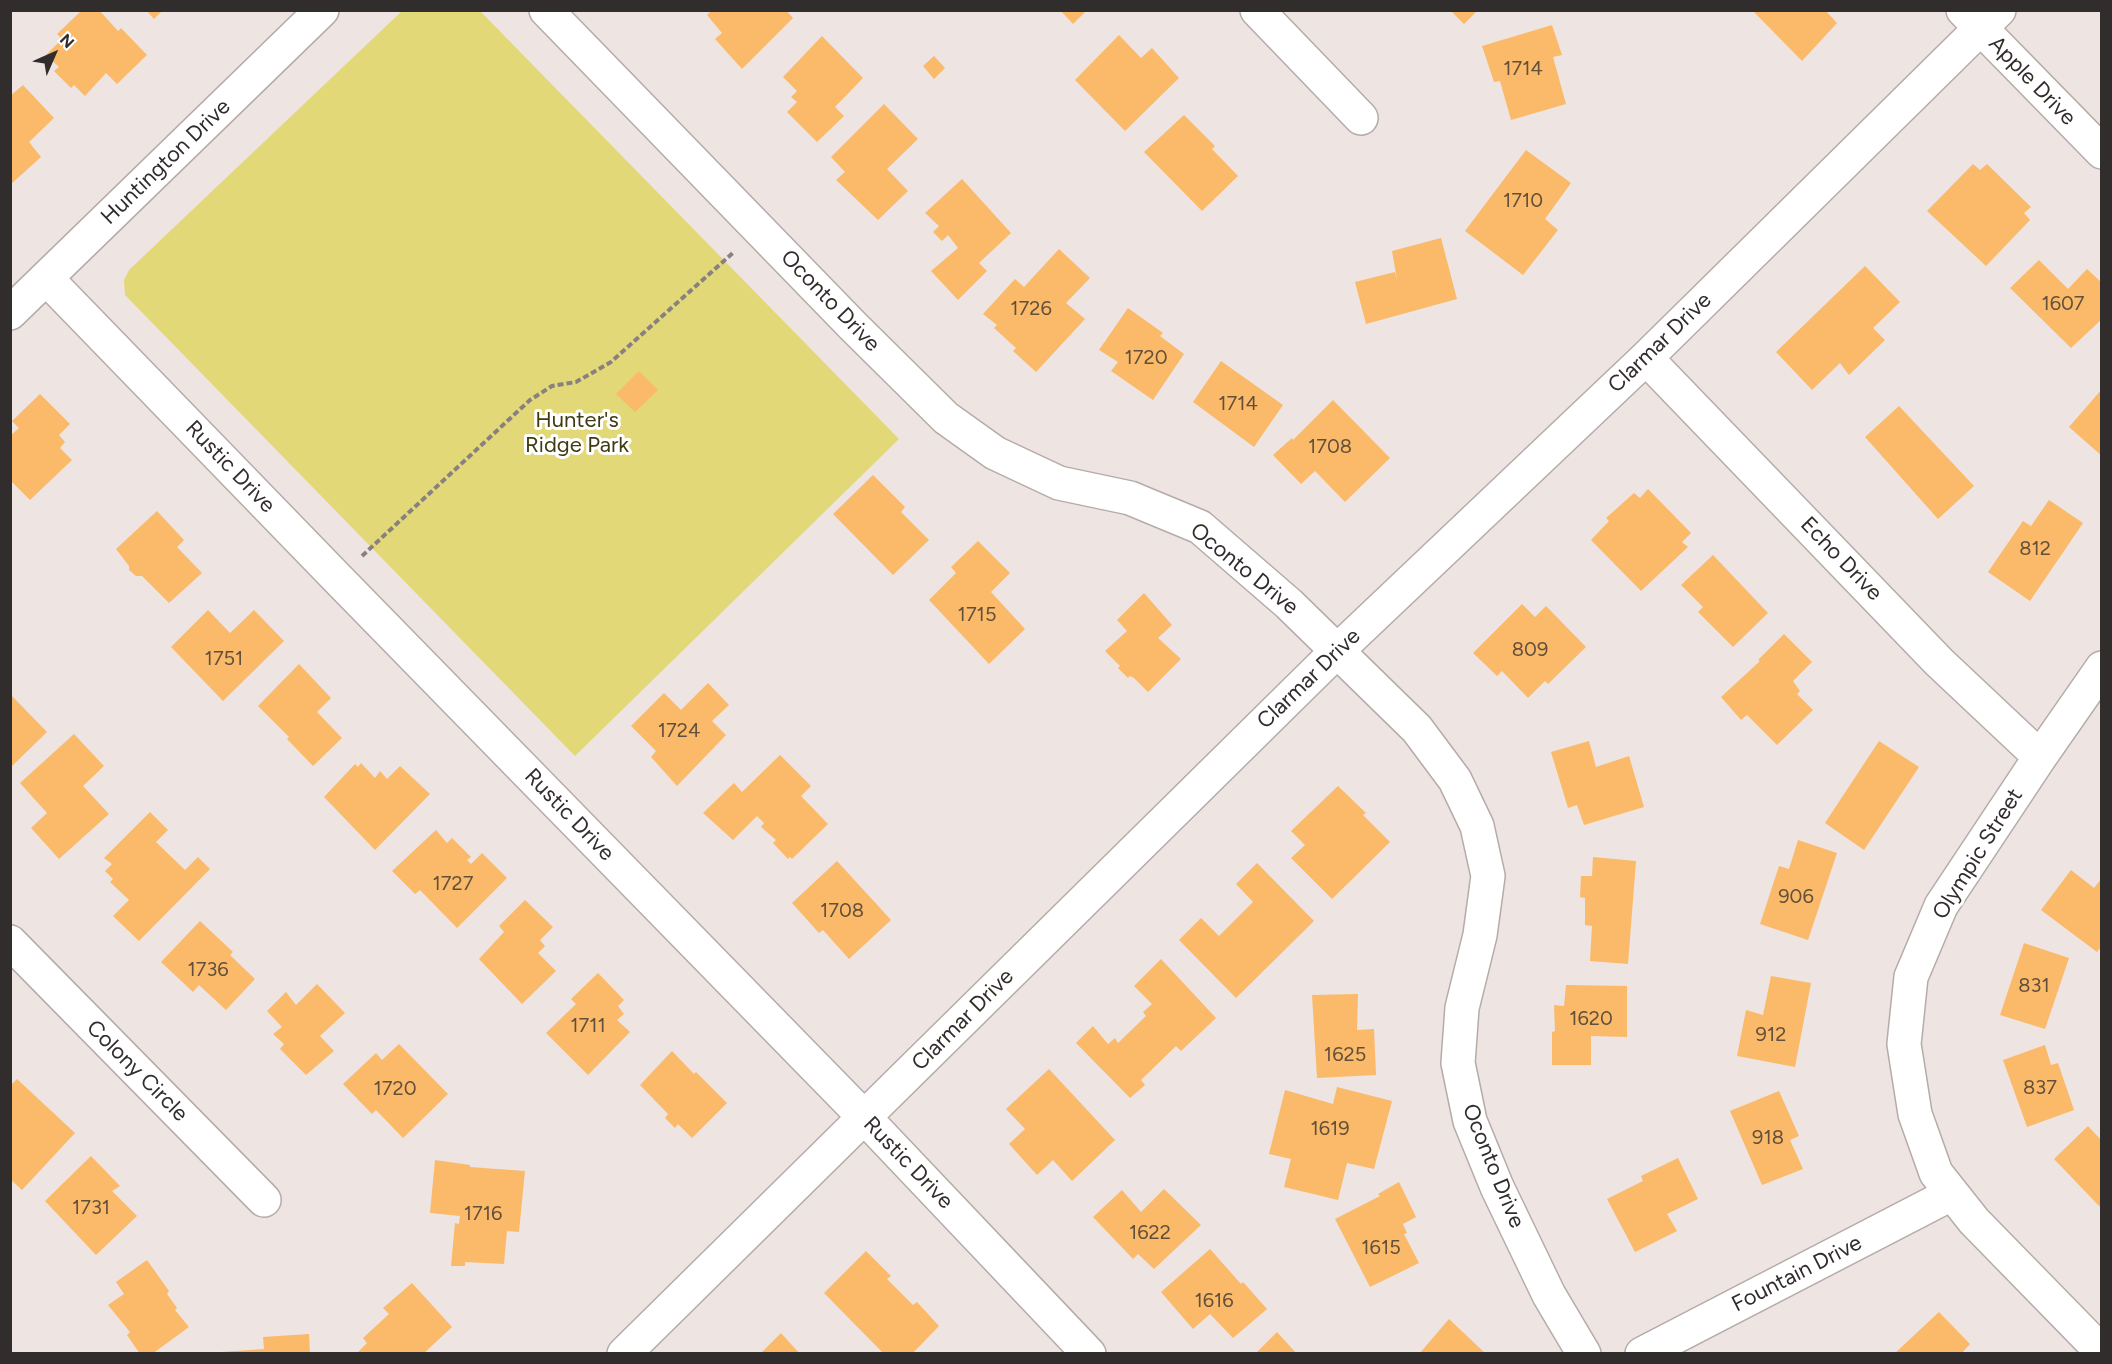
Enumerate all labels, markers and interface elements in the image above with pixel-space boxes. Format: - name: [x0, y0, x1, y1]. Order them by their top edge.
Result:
- north arrow: [24, 24, 84, 84]
- text: N: [56, 30, 78, 52]
- street label: Apple Drive: [1983, 31, 2081, 131]
- house number: 1714: [1503, 57, 1543, 81]
- street label: Huntington Drive: [96, 94, 236, 230]
- house number: 1710: [1503, 189, 1543, 213]
- street label: Oconto Drive: [775, 245, 885, 357]
- street label: Clarmar Drive: [1603, 287, 1717, 399]
- house number: 1607: [2041, 292, 2085, 316]
- house number: 1726: [1010, 297, 1052, 321]
- house number: 1720: [1125, 346, 1167, 370]
- house number: 1714: [1218, 392, 1258, 416]
- park label: Hunter's Ridge Park: [525, 408, 629, 460]
- street label: Rustic Drive: [180, 415, 280, 519]
- house number: 1708: [1308, 435, 1352, 459]
- street label: Echo Drive: [1795, 512, 1887, 606]
- street label: Oconto Drive: [1185, 517, 1303, 621]
- house number: 812: [2019, 537, 2051, 561]
- house number: 1715: [958, 603, 996, 627]
- street label: Clarmar Drive: [1252, 623, 1366, 735]
- house number: 809: [1512, 638, 1548, 662]
- house number: 1751: [205, 647, 243, 671]
- house number: 1724: [658, 719, 700, 743]
- street label: Rustic Drive: [519, 763, 619, 867]
- street label: Olympic Street: [1927, 784, 2029, 924]
- house number: 1727: [433, 872, 473, 896]
- house number: 906: [1778, 885, 1814, 909]
- house number: 1708: [820, 899, 864, 923]
- house number: 1736: [187, 958, 229, 982]
- street label: Clarmar Drive: [907, 964, 1019, 1076]
- house number: 831: [2018, 974, 2050, 998]
- house number: 1620: [1569, 1007, 1613, 1031]
- house number: 1711: [570, 1014, 606, 1038]
- street label: Colony Circle: [81, 1015, 193, 1127]
- house number: 912: [1756, 1023, 1786, 1047]
- house number: 1625: [1324, 1043, 1366, 1067]
- house number: 837: [2023, 1076, 2057, 1100]
- house number: 1720: [374, 1077, 416, 1101]
- street label: Oconto Drive: [1456, 1100, 1530, 1232]
- street label: Rustic Drive: [858, 1111, 958, 1215]
- house number: 1619: [1310, 1117, 1350, 1141]
- house number: 918: [1752, 1126, 1784, 1150]
- house number: 1731: [72, 1196, 110, 1220]
- house number: 1716: [464, 1202, 502, 1226]
- house number: 1622: [1129, 1221, 1171, 1245]
- street label: Fountain Drive: [1728, 1230, 1866, 1318]
- house number: 1615: [1361, 1236, 1401, 1260]
- house number: 1616: [1194, 1289, 1234, 1313]

